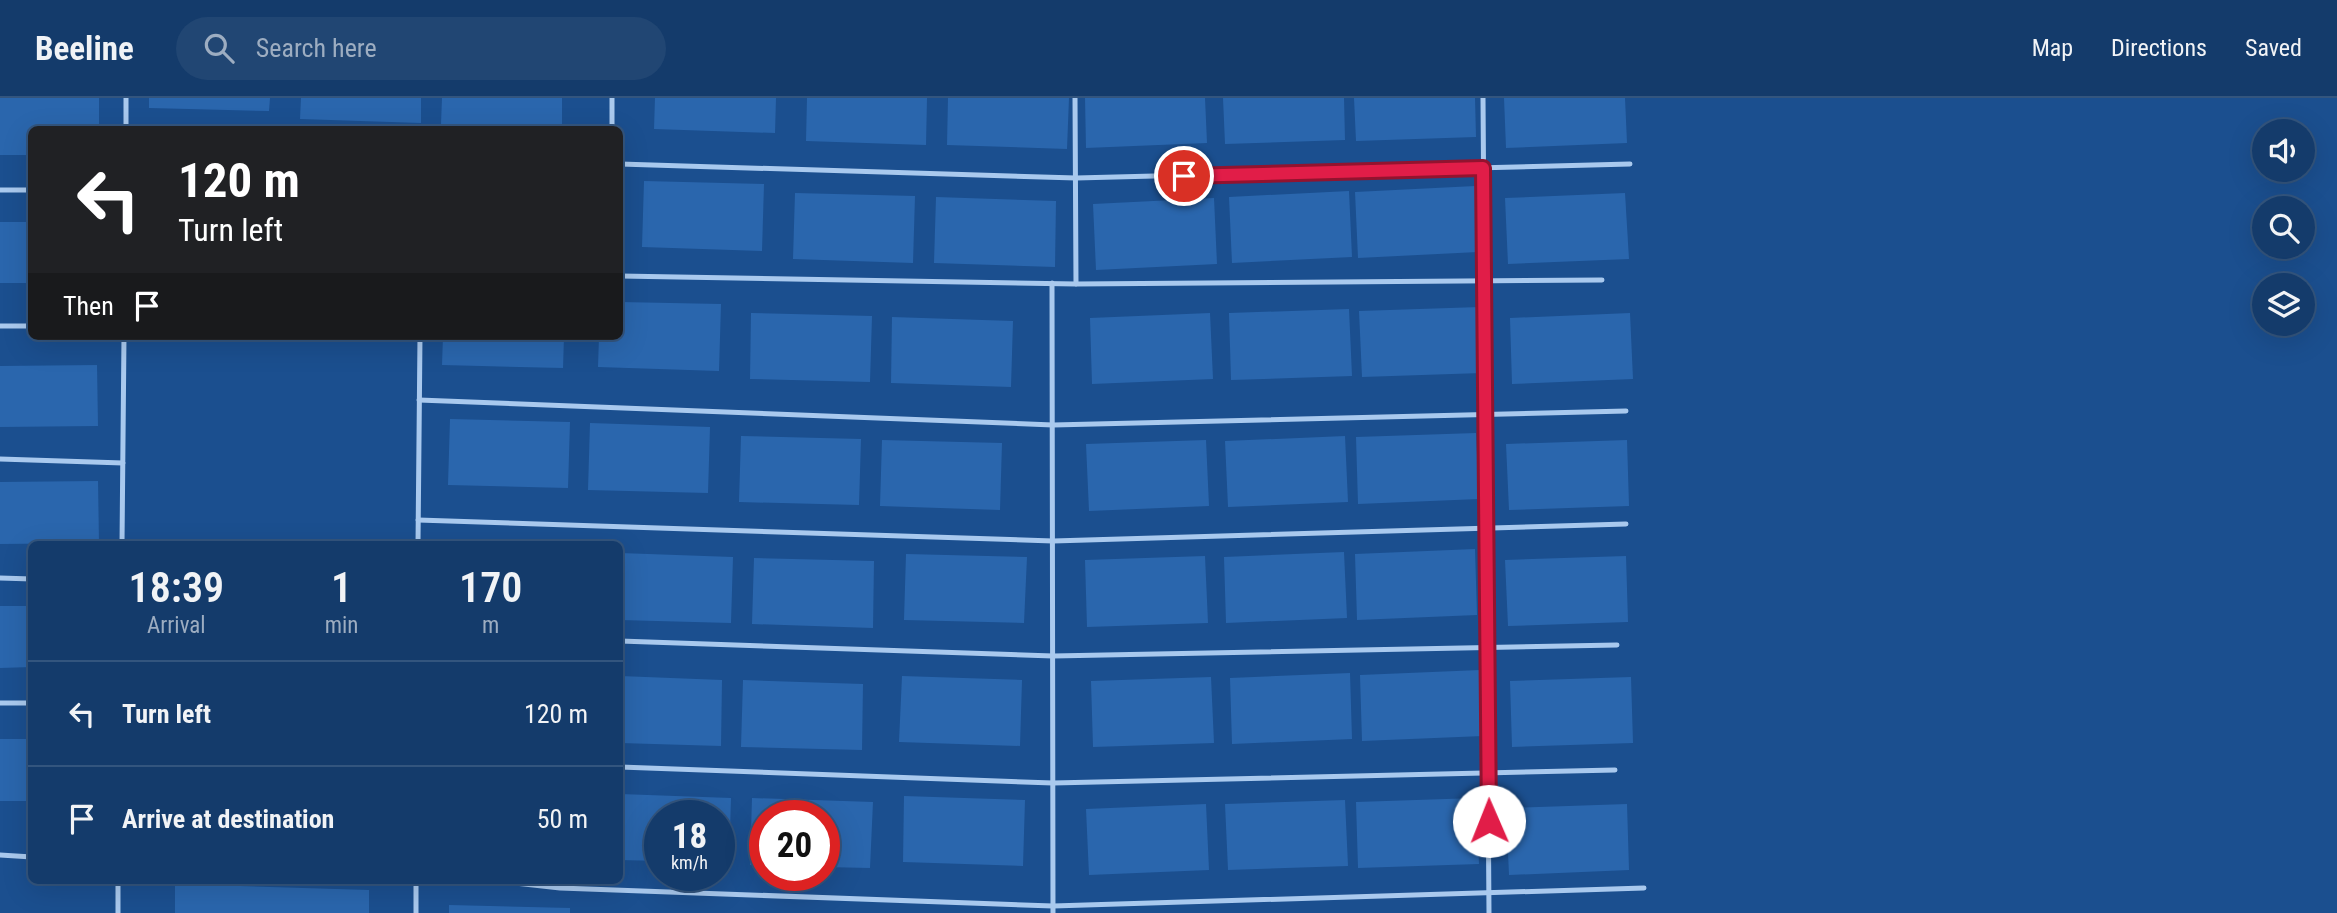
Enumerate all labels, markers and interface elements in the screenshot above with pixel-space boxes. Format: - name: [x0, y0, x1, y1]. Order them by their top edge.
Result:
- search box: [176, 17, 666, 80]
- text: Beeline: [35, 29, 134, 68]
- icon: search: [200, 29, 238, 67]
- text: Search here: [256, 33, 377, 63]
- text: Map: [2032, 34, 2073, 62]
- text: Directions: [2111, 34, 2207, 62]
- text: Saved: [2245, 34, 2302, 62]
- map controls: [2252, 119, 2315, 336]
- button: sound: [2252, 119, 2315, 182]
- pin: [1154, 146, 1214, 206]
- text: 120 m: [178, 152, 300, 209]
- icon: left: [63, 154, 154, 245]
- icon: arrive: [1165, 157, 1203, 195]
- button: search: [2252, 196, 2315, 259]
- text: Turn left: [178, 211, 283, 249]
- button: layers: [2252, 273, 2315, 336]
- icon: arrive: [128, 287, 166, 325]
- text: Then: [63, 291, 114, 321]
- text: 18:39: [129, 563, 224, 612]
- text: 1: [331, 563, 352, 612]
- text: 170: [459, 563, 522, 612]
- text: Arrival: [147, 612, 206, 639]
- text: min: [325, 612, 358, 639]
- text: m: [482, 612, 499, 639]
- icon: left: [63, 695, 101, 733]
- text: Turn left: [122, 699, 211, 729]
- text: 120 m: [524, 699, 588, 729]
- position arrow: [1452, 784, 1526, 858]
- icon: arrive: [63, 800, 101, 838]
- speed limit sign: 20: [749, 800, 840, 891]
- text: Arrive at destination: [122, 804, 334, 834]
- text: 50 m: [537, 804, 588, 834]
- text: 18: [672, 816, 707, 857]
- text: km/h: [671, 852, 708, 873]

